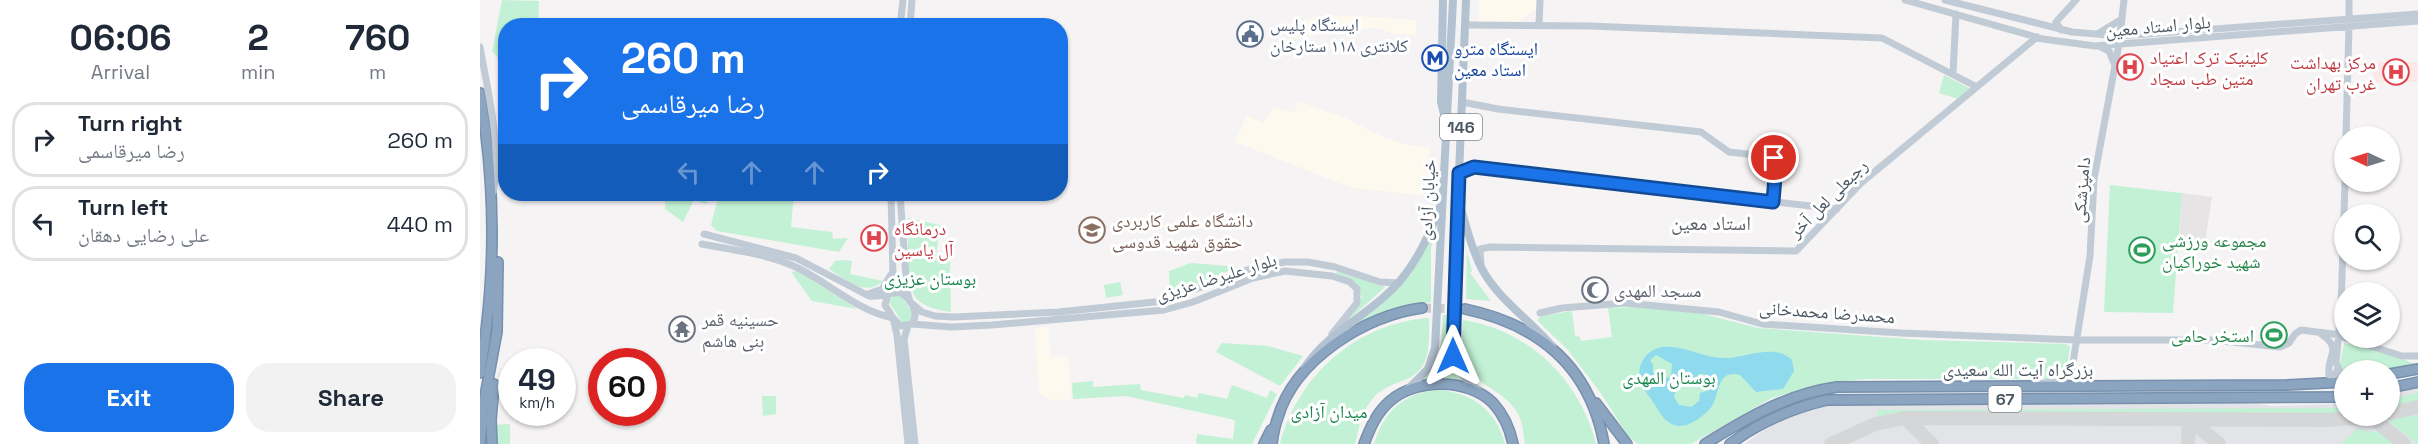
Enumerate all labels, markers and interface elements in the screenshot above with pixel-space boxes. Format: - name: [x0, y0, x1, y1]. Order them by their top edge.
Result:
- street label: بلوار استاد معین: [2104, 10, 2212, 42]
- place label: ایستگاه پلیس کلانتری ۱۱۸ ستارخان: [1270, 13, 1409, 57]
- text: 06:06: [70, 15, 171, 61]
- text: 2: [248, 15, 269, 61]
- text: 760: [345, 15, 410, 61]
- public building icon: ایستگاه پلیس کلانتری ۱۱۸ ستارخان: [1235, 19, 1265, 49]
- text: 260 m: [621, 32, 746, 85]
- place label: ایستگاه مترو استاد معین: [1454, 37, 1538, 81]
- icon: right: [522, 42, 600, 120]
- metro station icon: ایستگاه مترو استاد معین: [1420, 43, 1450, 73]
- place label: کلینیک ترک اعتیاد متین طب سجاد: [2150, 46, 2269, 90]
- place label: مرکز بهداشت غرب تهران: [2290, 51, 2376, 95]
- hospital icon: کلینیک ترک اعتیاد متین طب سجاد: [2115, 52, 2145, 82]
- hospital icon: مرکز بهداشت غرب تهران: [2381, 57, 2411, 87]
- text: Arrival: [91, 59, 150, 85]
- text: min: [241, 59, 275, 85]
- text: m: [369, 59, 386, 85]
- text: رضا میرقاسمی: [621, 86, 765, 121]
- text: Turn right: [78, 109, 183, 137]
- road number: 146: [1440, 114, 1482, 140]
- icon: right: [27, 123, 60, 156]
- text: 260 m: [388, 126, 453, 154]
- north arrow: [2334, 126, 2400, 192]
- map controls: [2334, 126, 2400, 426]
- pin: [1748, 132, 1799, 183]
- text: رضا میرقاسمی: [78, 138, 185, 164]
- icon: arrive: [1757, 141, 1790, 174]
- street label: رجبعلی لعل آخر: [1783, 154, 1872, 243]
- icon: left: [672, 156, 705, 189]
- icon: ahead: [735, 156, 768, 189]
- icon: ahead: [798, 156, 831, 189]
- icon: right: [861, 156, 894, 189]
- street label: دامپزشکی: [2067, 156, 2095, 224]
- street label: خیابان آزادی: [1413, 159, 1441, 241]
- text: Turn left: [78, 193, 168, 221]
- button: search: [2334, 204, 2400, 270]
- icon: left: [27, 207, 60, 240]
- place label: دانشگاه علمی کاربردی حقوق شهید قدوسی: [1112, 209, 1253, 253]
- text: 440 m: [387, 210, 453, 238]
- district label: استاد معین: [1671, 210, 1751, 236]
- school or university icon: دانشگاه علمی کاربردی حقوق شهید قدوسی: [1077, 215, 1107, 245]
- place label: درمانگاه آل یاسین: [894, 217, 954, 261]
- text: علی رضایی دهقان: [78, 222, 209, 248]
- hospital icon: درمانگاه آل یاسین: [859, 223, 889, 253]
- place label: مجموعه ورزشی شهید خوراکیان: [2162, 229, 2266, 273]
- sports icon: مجموعه ورزشی شهید خوراکیان: [2127, 235, 2157, 265]
- street label: بلوار علیرضا عزیزی: [1153, 248, 1279, 306]
- park label: بوستان عزیزی: [884, 267, 976, 290]
- mosque icon: مسجد المهدی: [1580, 275, 1610, 305]
- place label: مسجد المهدی: [1614, 279, 1701, 302]
- button: layers: [2334, 282, 2400, 348]
- street label: محمدرضا محمدخانی: [1758, 296, 1896, 328]
- place label: حسینیه قمر بنی هاشم: [701, 308, 779, 353]
- temple icon: حسینیه قمر بنی هاشم: [667, 314, 697, 344]
- sports icon: استخر حامی: [2259, 320, 2289, 350]
- position arrow: [1421, 324, 1485, 388]
- place label: استخر حامی: [2171, 324, 2254, 347]
- speed limit sign: 60: [588, 348, 666, 426]
- street label: بزرگراه آیت الله سعیدی: [1943, 358, 2093, 381]
- text: 49: [518, 360, 556, 399]
- button: +: [2334, 360, 2400, 426]
- button: Exit: [24, 363, 234, 432]
- button: Share: [246, 363, 456, 432]
- park label: بوستان المهدی: [1622, 366, 1716, 389]
- road number: 67: [1988, 386, 2021, 412]
- text: km/h: [519, 393, 555, 412]
- park label: میدان آزادی: [1291, 400, 1367, 423]

